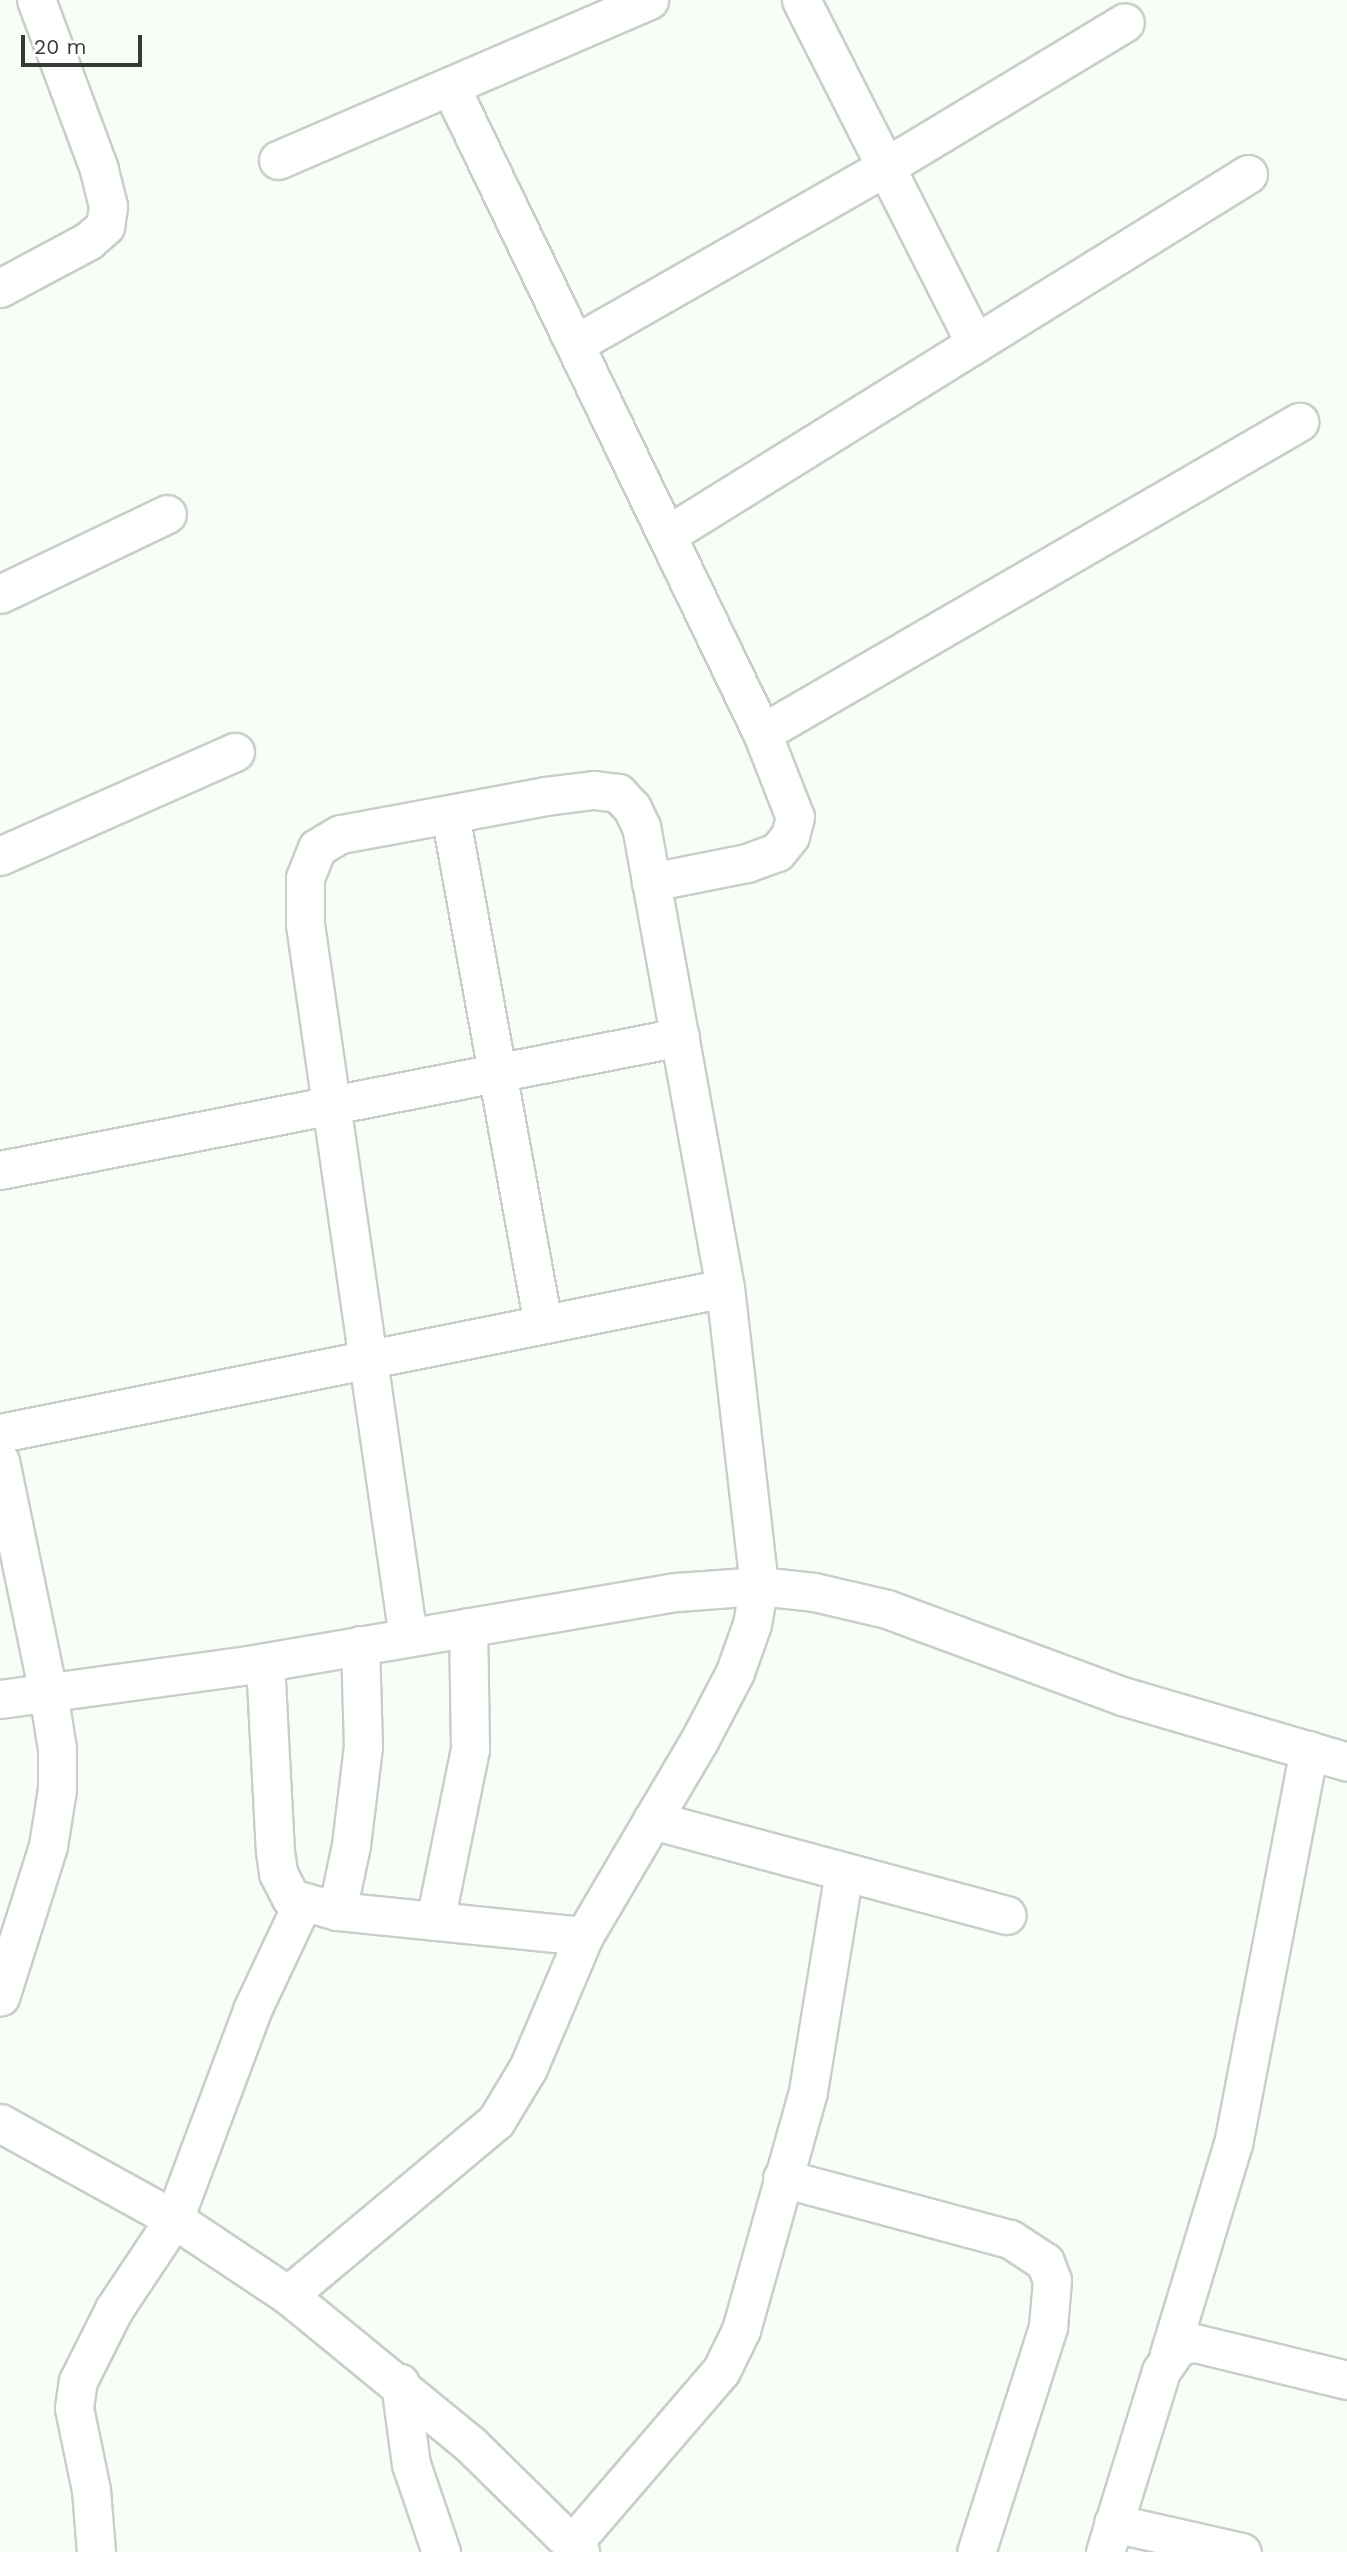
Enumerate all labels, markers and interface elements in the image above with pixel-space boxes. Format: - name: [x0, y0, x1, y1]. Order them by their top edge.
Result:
- scale bar: [24, 21, 145, 65]
- text: 20 m: [34, 34, 86, 59]

